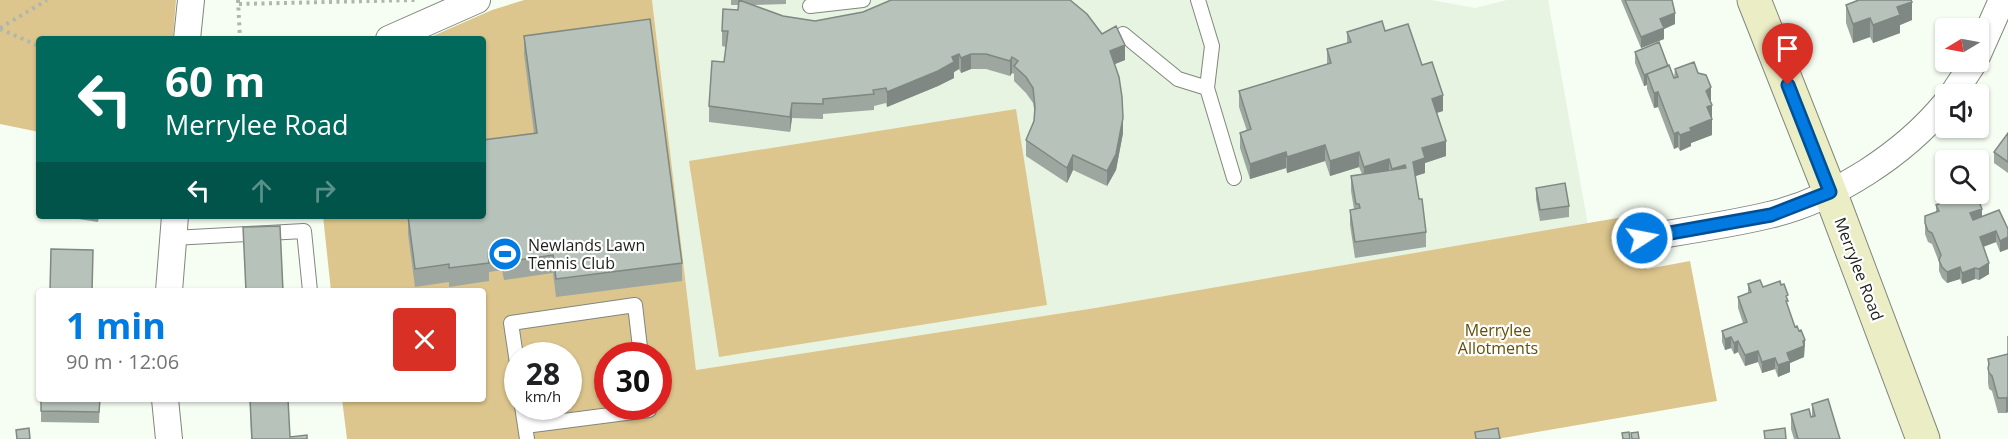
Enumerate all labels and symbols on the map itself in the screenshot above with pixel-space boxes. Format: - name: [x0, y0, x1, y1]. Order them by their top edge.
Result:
- north arrow: [1935, 18, 1989, 72]
- pin: [1762, 23, 1813, 85]
- position arrow: [1610, 206, 1674, 270]
- street label: Merrylee Road: [1829, 214, 1889, 324]
- place label: Newlands Lawn Tennis Club: [528, 234, 645, 274]
- sports icon: Newlands Lawn Tennis Club: [487, 236, 523, 272]
- park label: Merrylee Allotments: [1458, 319, 1538, 359]
- speed limit sign: 30: [594, 342, 672, 420]

